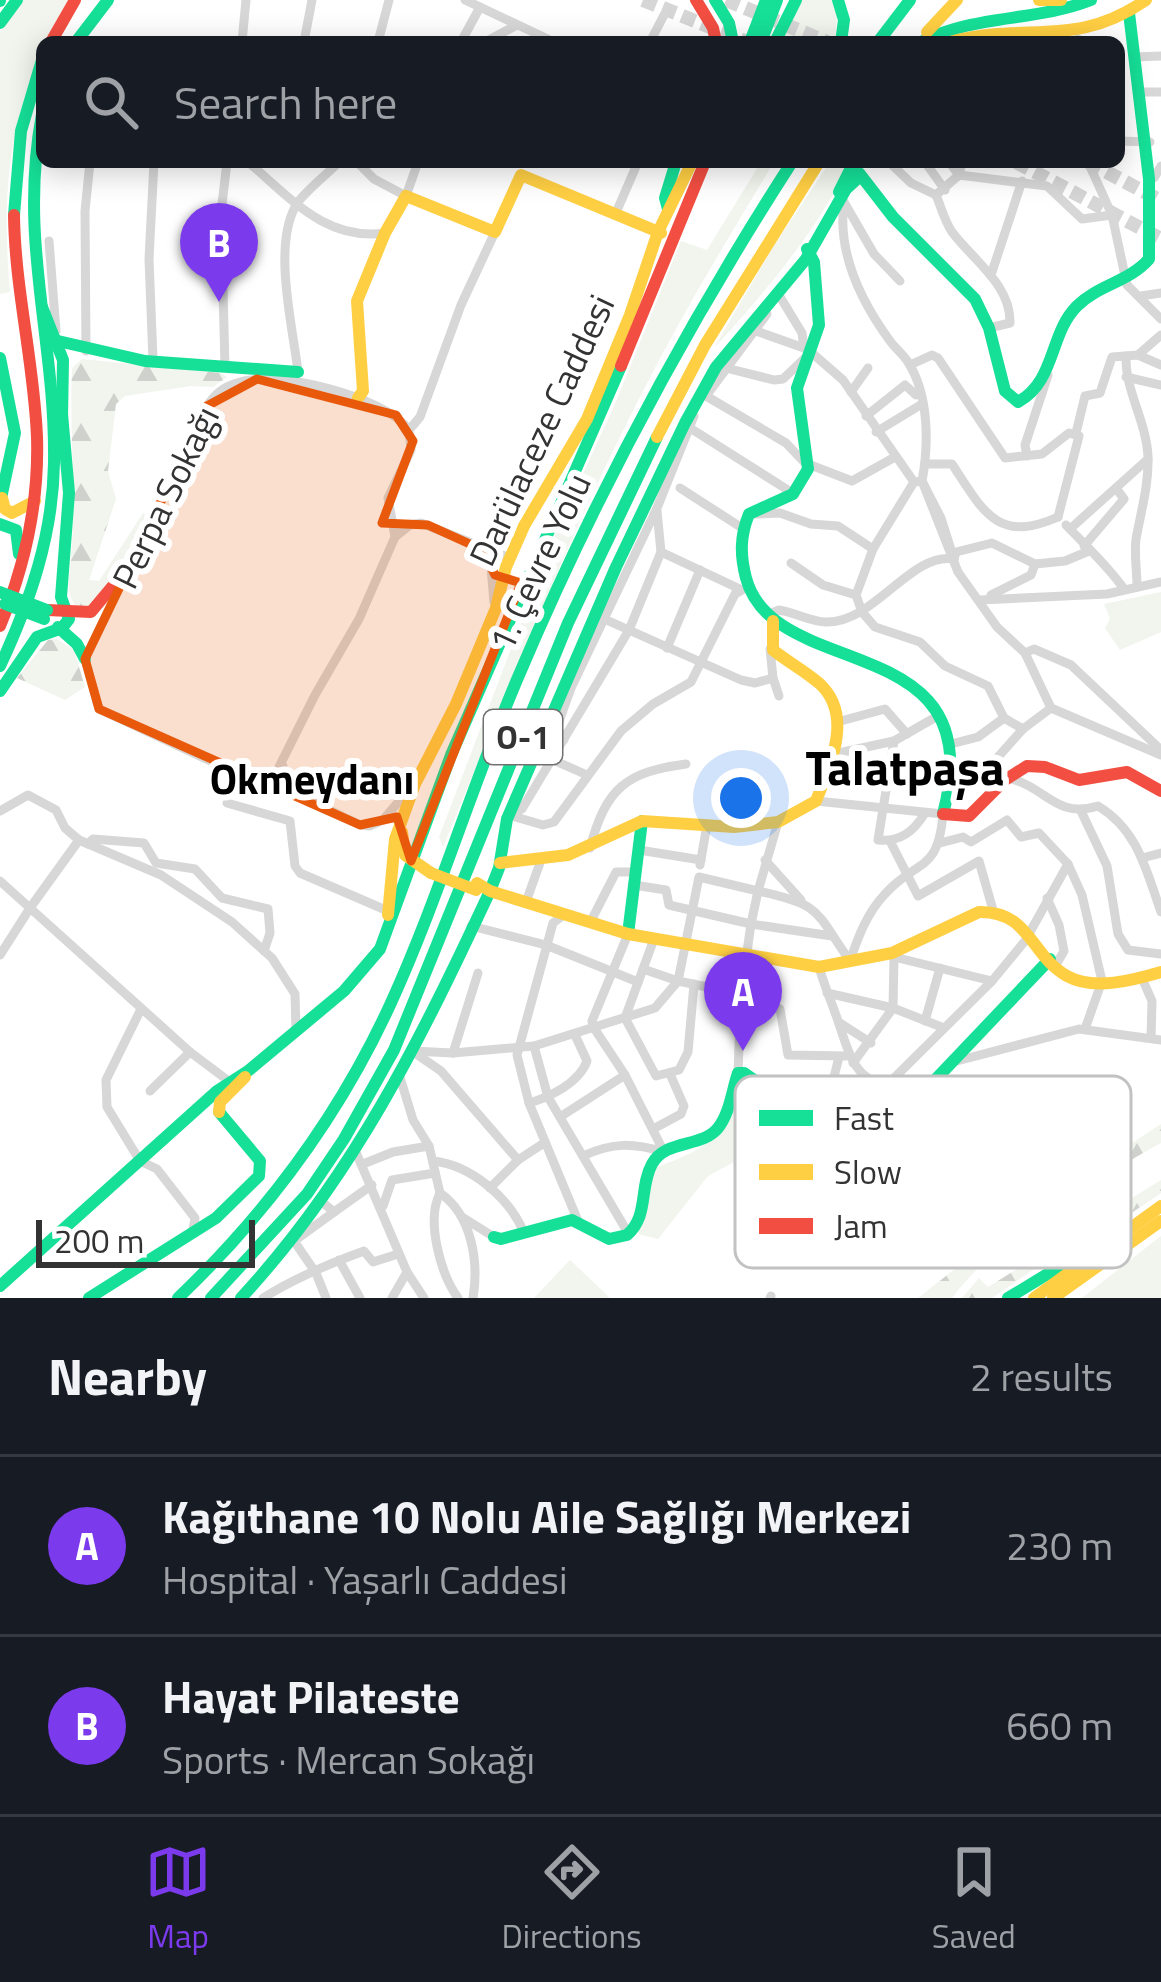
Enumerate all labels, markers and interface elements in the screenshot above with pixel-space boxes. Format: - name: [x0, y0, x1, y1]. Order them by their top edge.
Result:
- search box: [36, 36, 1125, 168]
- text: Search here: [174, 68, 397, 136]
- icon: search: [78, 69, 144, 135]
- pin: B: [180, 203, 258, 302]
- street label: Darülaceze Caddesi: [454, 285, 628, 575]
- street label: Perpa Sokağı: [97, 396, 233, 598]
- street label: 1. Çevre Yolu: [474, 463, 604, 661]
- road number: O-1: [484, 710, 562, 764]
- district label: Talatpaşa: [805, 731, 1005, 804]
- district label: Okmeydanı: [210, 746, 414, 810]
- your location: [711, 768, 771, 828]
- pin: A: [704, 952, 782, 1051]
- legend: [735, 1076, 1131, 1268]
- text: Fast: [834, 1093, 894, 1143]
- text: Slow: [834, 1147, 902, 1197]
- text: Jam: [834, 1201, 888, 1251]
- scale bar: [36, 1214, 255, 1267]
- text: 200 m: [54, 1216, 144, 1266]
- text: Nearby: [48, 1337, 207, 1415]
- text: 2 results: [970, 1347, 1113, 1406]
- text: Kağıthane 10 Nolu Aile Sağlığı Merkezi: [162, 1482, 911, 1550]
- text: A: [75, 1516, 99, 1575]
- text: 230 m: [1006, 1516, 1113, 1575]
- text: Hospital · Yaşarlı Caddesi: [162, 1550, 567, 1609]
- text: Hayat Pilateste: [162, 1662, 460, 1730]
- text: B: [75, 1696, 99, 1755]
- text: 660 m: [1006, 1696, 1113, 1755]
- text: Sports · Mercan Sokağı: [162, 1730, 535, 1789]
- tab: Map: [145, 1839, 211, 1961]
- tab: Directions: [502, 1839, 641, 1961]
- tab: Saved: [932, 1839, 1016, 1961]

